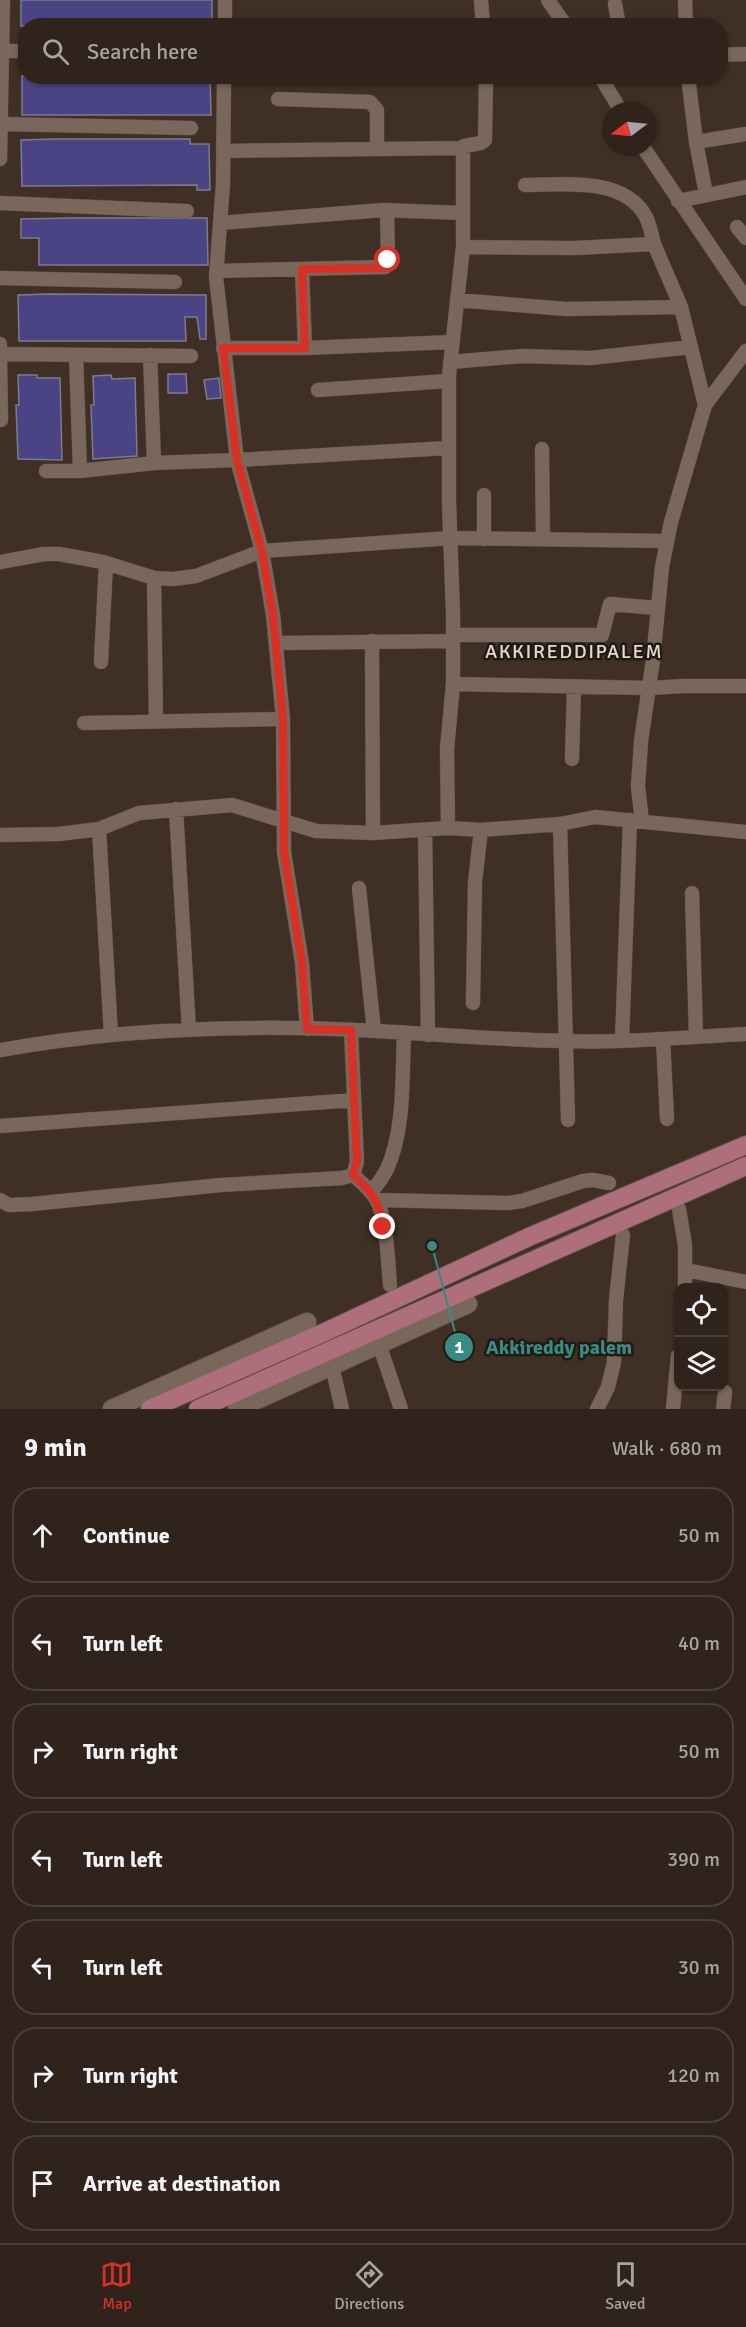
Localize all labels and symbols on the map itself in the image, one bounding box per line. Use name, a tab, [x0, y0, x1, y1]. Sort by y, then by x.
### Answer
north arrow	[602, 102, 656, 156]
route start	[374, 246, 400, 272]
district label: AKKIREDDIPALEM	[485, 639, 663, 664]
route end	[369, 1213, 395, 1239]
callout: Akkireddy palem	[444, 1328, 644, 1366]
text: Akkireddy palem	[486, 1335, 632, 1360]
text: 1	[454, 1336, 464, 1358]

